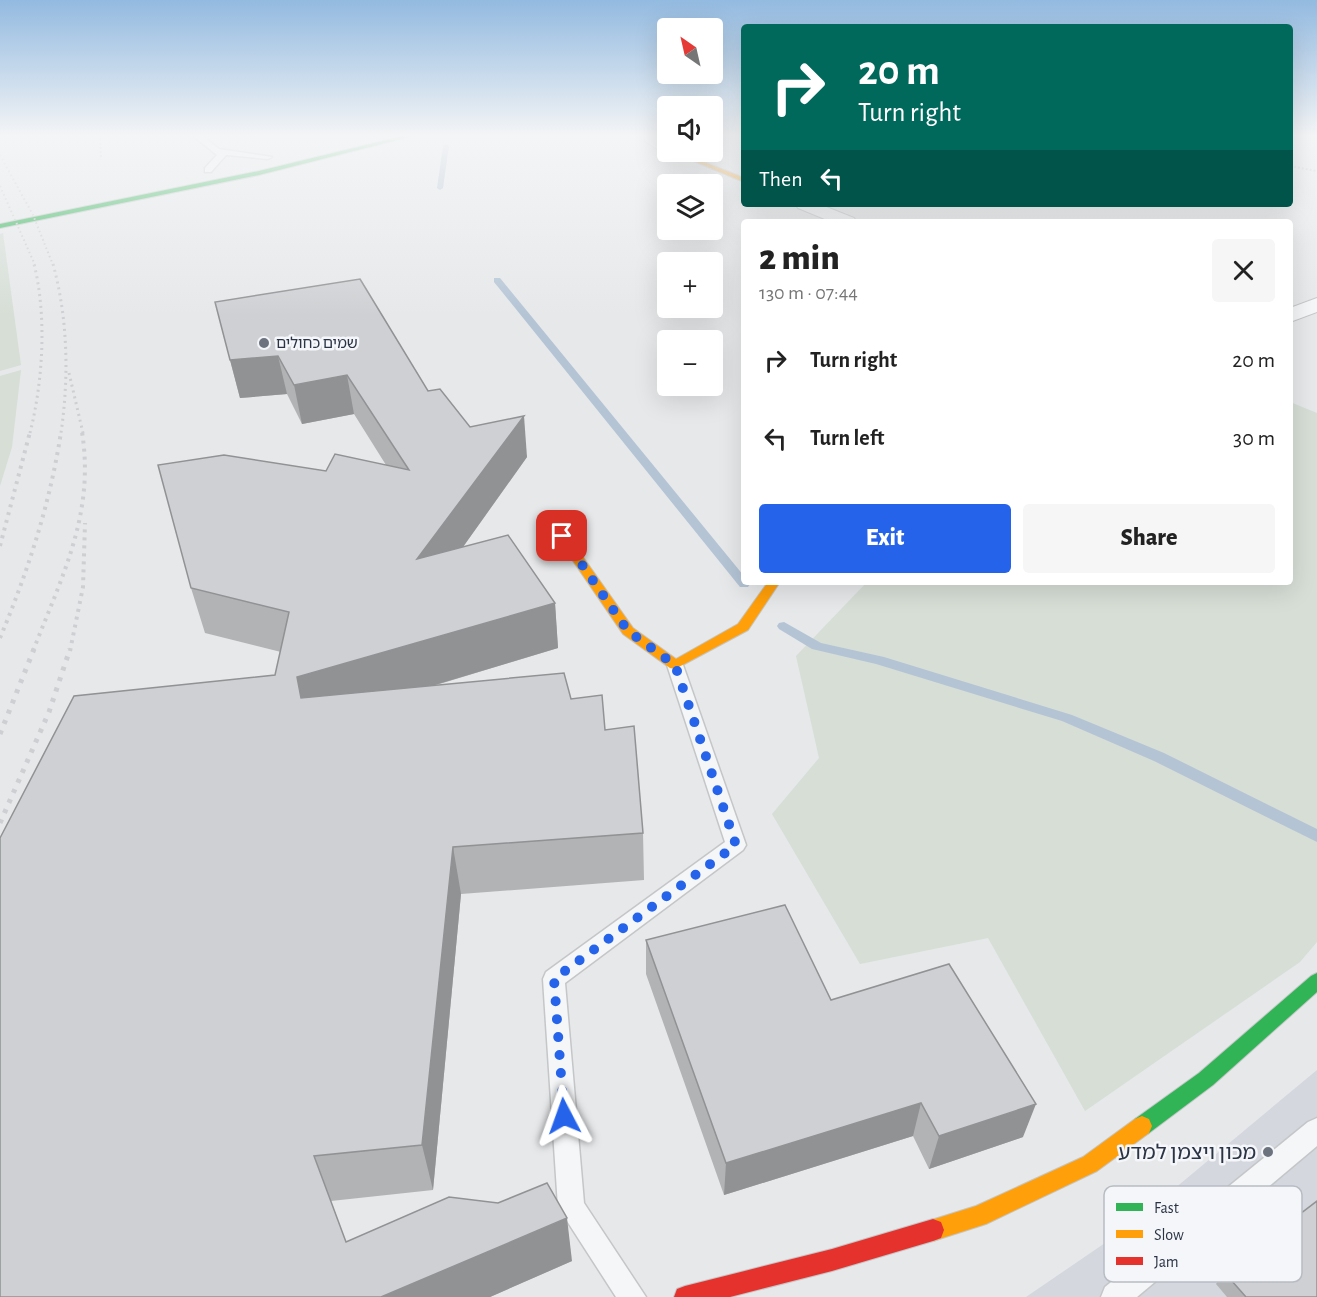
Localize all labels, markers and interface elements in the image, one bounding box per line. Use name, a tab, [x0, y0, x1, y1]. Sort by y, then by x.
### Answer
north arrow	[657, 18, 723, 84]
map controls	[657, 18, 723, 396]
icon: right	[759, 48, 837, 126]
text: 20 m	[858, 50, 940, 92]
button: sound	[657, 96, 723, 162]
text: Turn right	[858, 99, 961, 126]
icon: left	[815, 162, 848, 195]
text: Then	[759, 168, 803, 190]
button: layers	[657, 174, 723, 240]
button: close	[1212, 239, 1275, 302]
text: 2 min	[759, 240, 840, 276]
button: +	[657, 252, 723, 318]
text: 130 m · 07:44	[759, 283, 858, 303]
button: −	[657, 330, 723, 396]
marker: שמים כחולים	[257, 336, 271, 350]
place label: שמים כחולים	[276, 336, 358, 351]
icon: right	[759, 344, 792, 377]
text: Turn right	[810, 349, 897, 371]
text: 20 m	[1232, 349, 1275, 371]
icon: left	[759, 422, 792, 455]
text: Turn left	[810, 427, 884, 449]
text: 30 m	[1233, 427, 1275, 449]
button: Exit	[759, 504, 1011, 573]
button: Share	[1023, 504, 1275, 573]
pin	[536, 510, 587, 561]
icon: arrive	[545, 519, 578, 552]
position arrow	[532, 1084, 596, 1148]
place label: מכון ויצמן למדע	[1118, 1142, 1256, 1163]
marker: מכון ויצמן למדע	[1261, 1145, 1275, 1159]
legend	[1104, 1186, 1302, 1282]
text: Fast	[1154, 1200, 1179, 1216]
text: Slow	[1154, 1227, 1184, 1243]
text: Jam	[1154, 1254, 1179, 1270]

